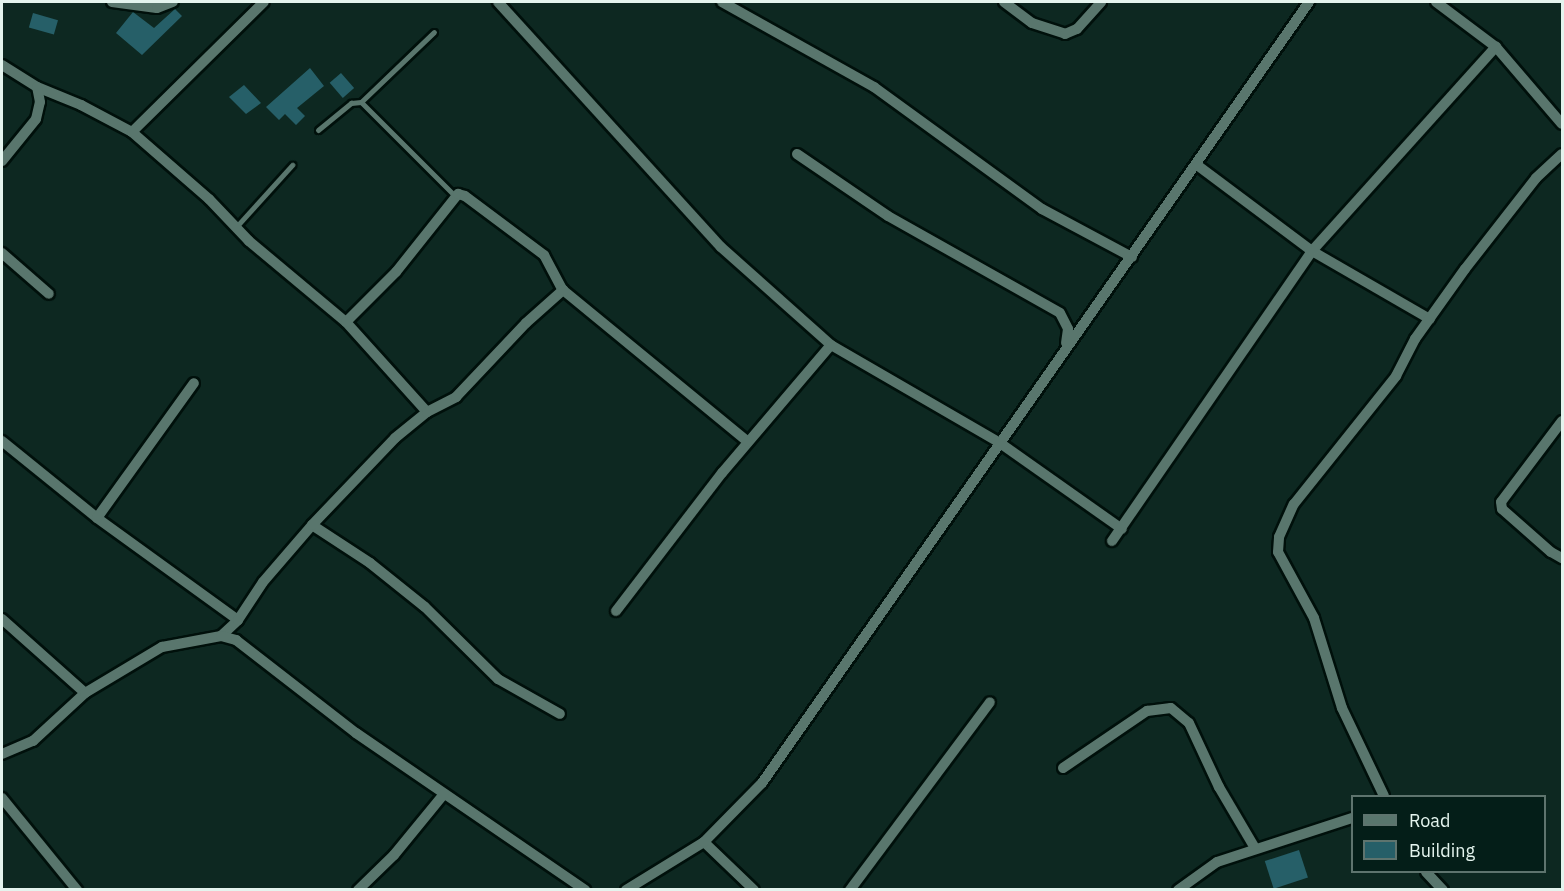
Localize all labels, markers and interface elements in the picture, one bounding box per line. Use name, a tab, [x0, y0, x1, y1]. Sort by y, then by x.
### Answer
legend	[1351, 795, 1546, 873]
text: Road	[1409, 809, 1450, 832]
text: Building	[1409, 839, 1475, 862]

